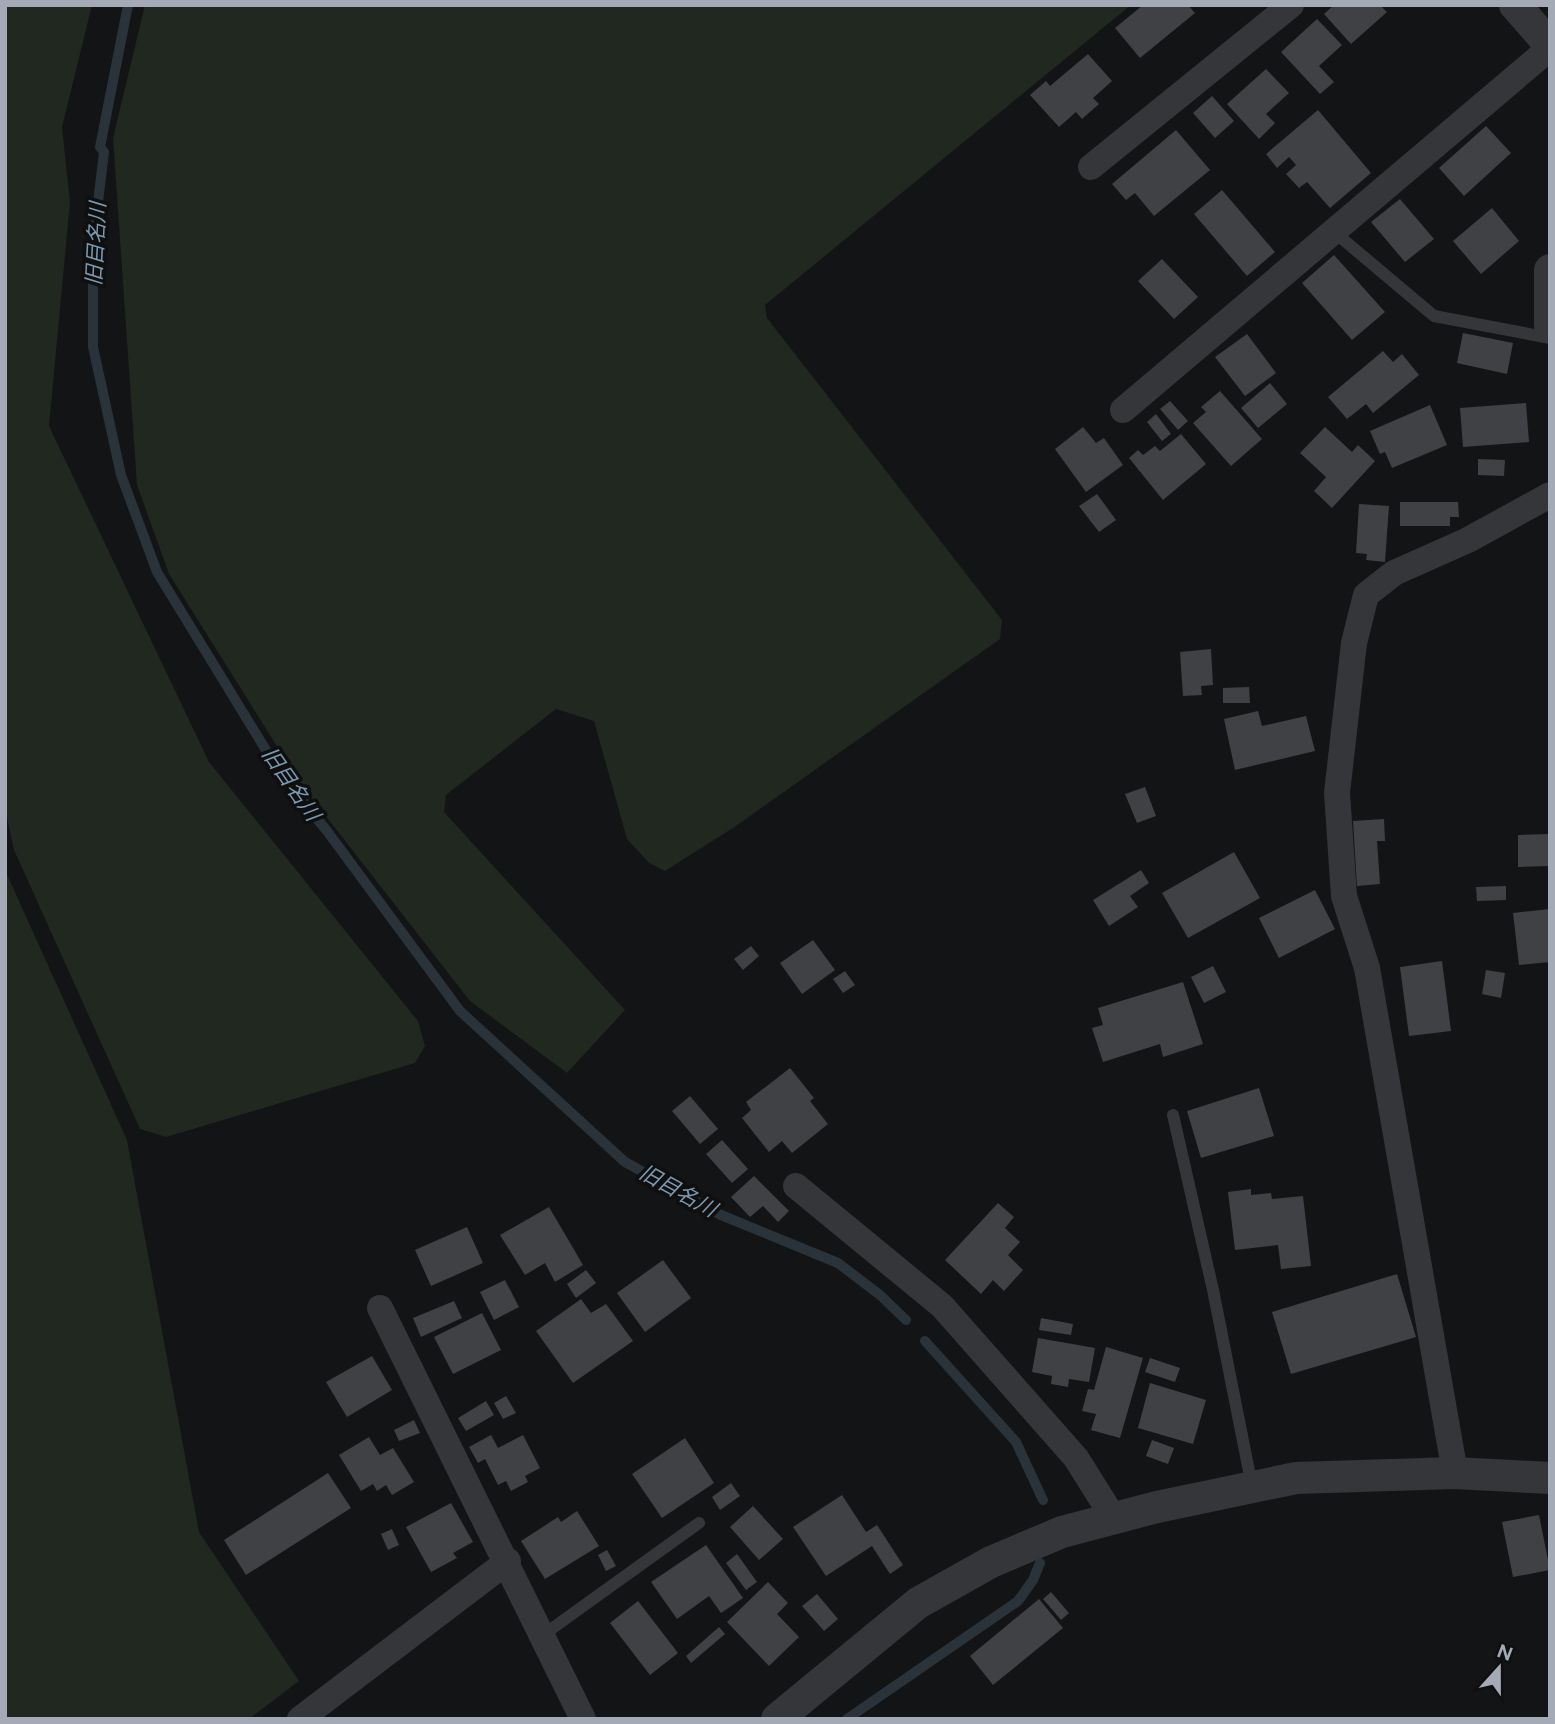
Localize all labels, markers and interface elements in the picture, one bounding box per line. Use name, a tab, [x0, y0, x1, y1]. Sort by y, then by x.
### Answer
water label: 旧目名川	[81, 199, 110, 287]
water label: 旧目名川	[257, 742, 327, 827]
water label: 旧目名川	[635, 1159, 723, 1223]
north arrow	[1464, 1633, 1534, 1703]
text: N	[1494, 1639, 1516, 1666]

